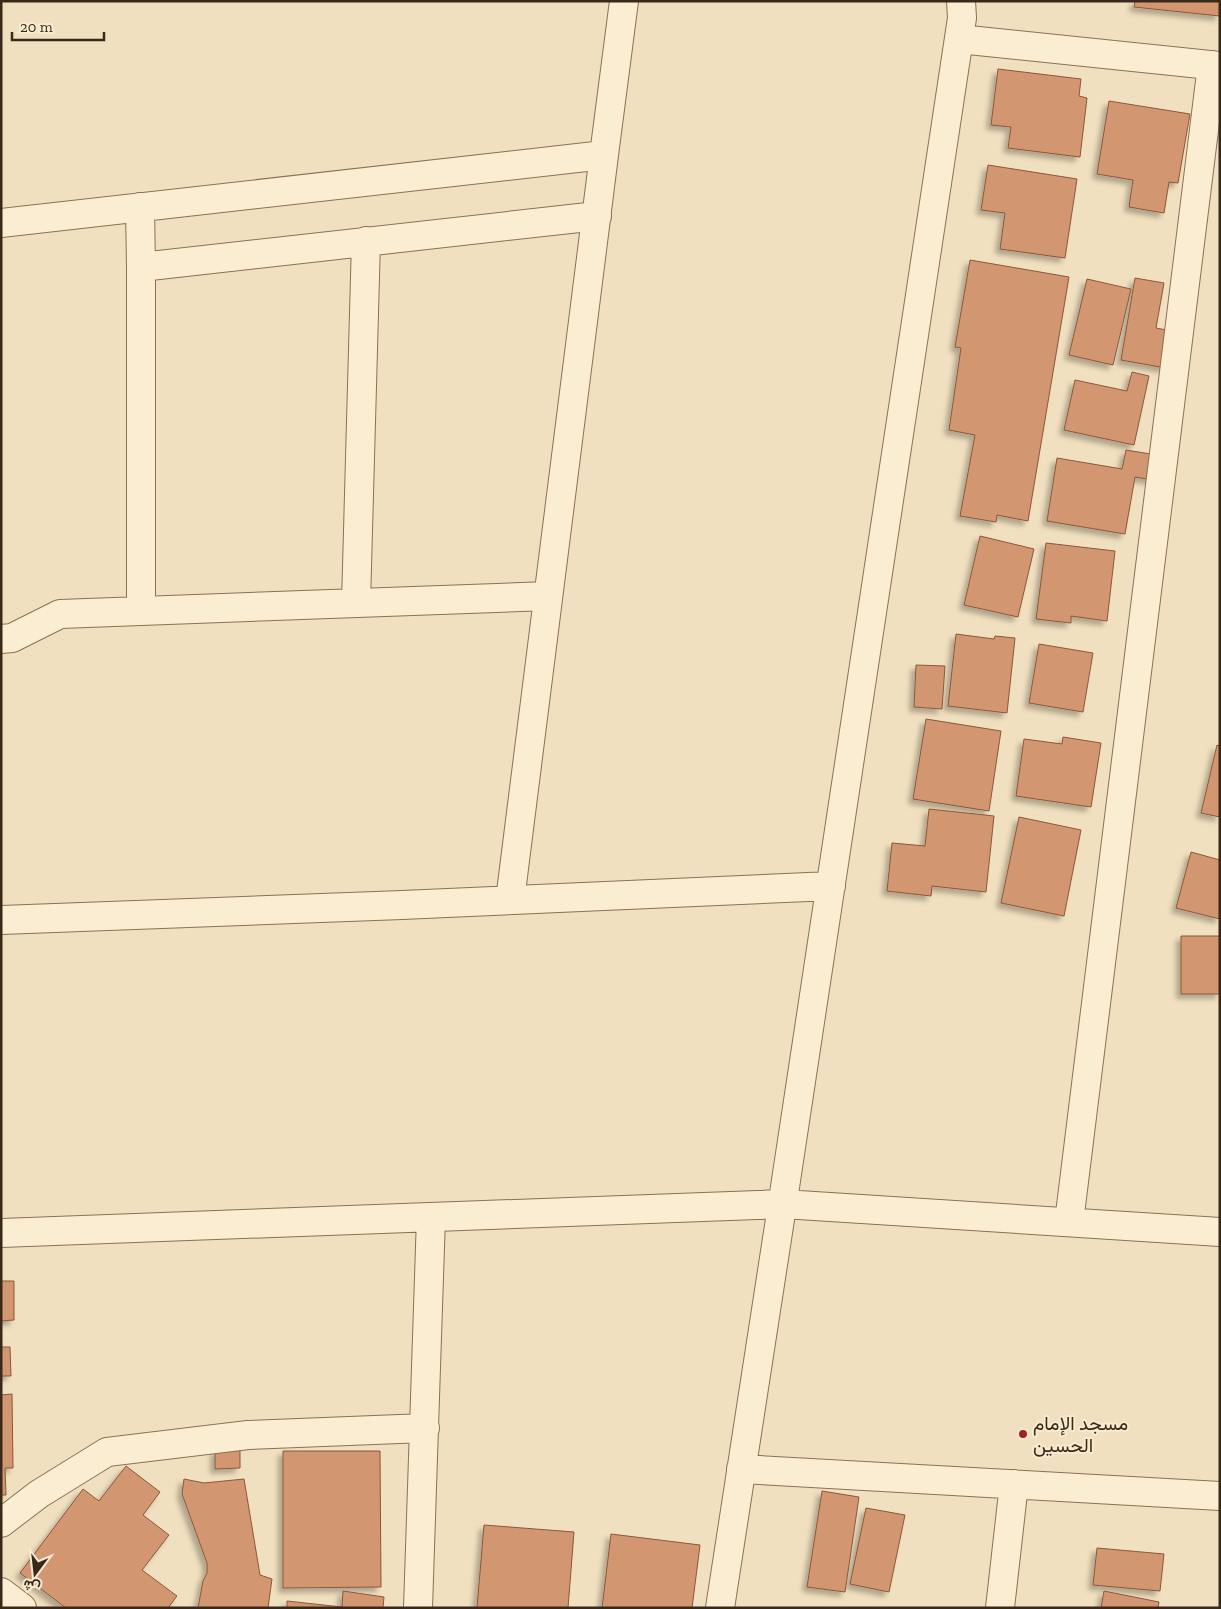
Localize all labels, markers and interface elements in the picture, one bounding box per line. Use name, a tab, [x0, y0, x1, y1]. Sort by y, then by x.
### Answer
scale bar	[12, 10, 105, 42]
text: 20 m	[20, 18, 53, 36]
place label: مسجد الإمام الحسين	[1033, 1412, 1128, 1457]
marker: مسجد الإمام الحسين	[1017, 1428, 1029, 1440]
north arrow	[10, 1549, 60, 1599]
text: ش	[21, 1576, 42, 1596]

